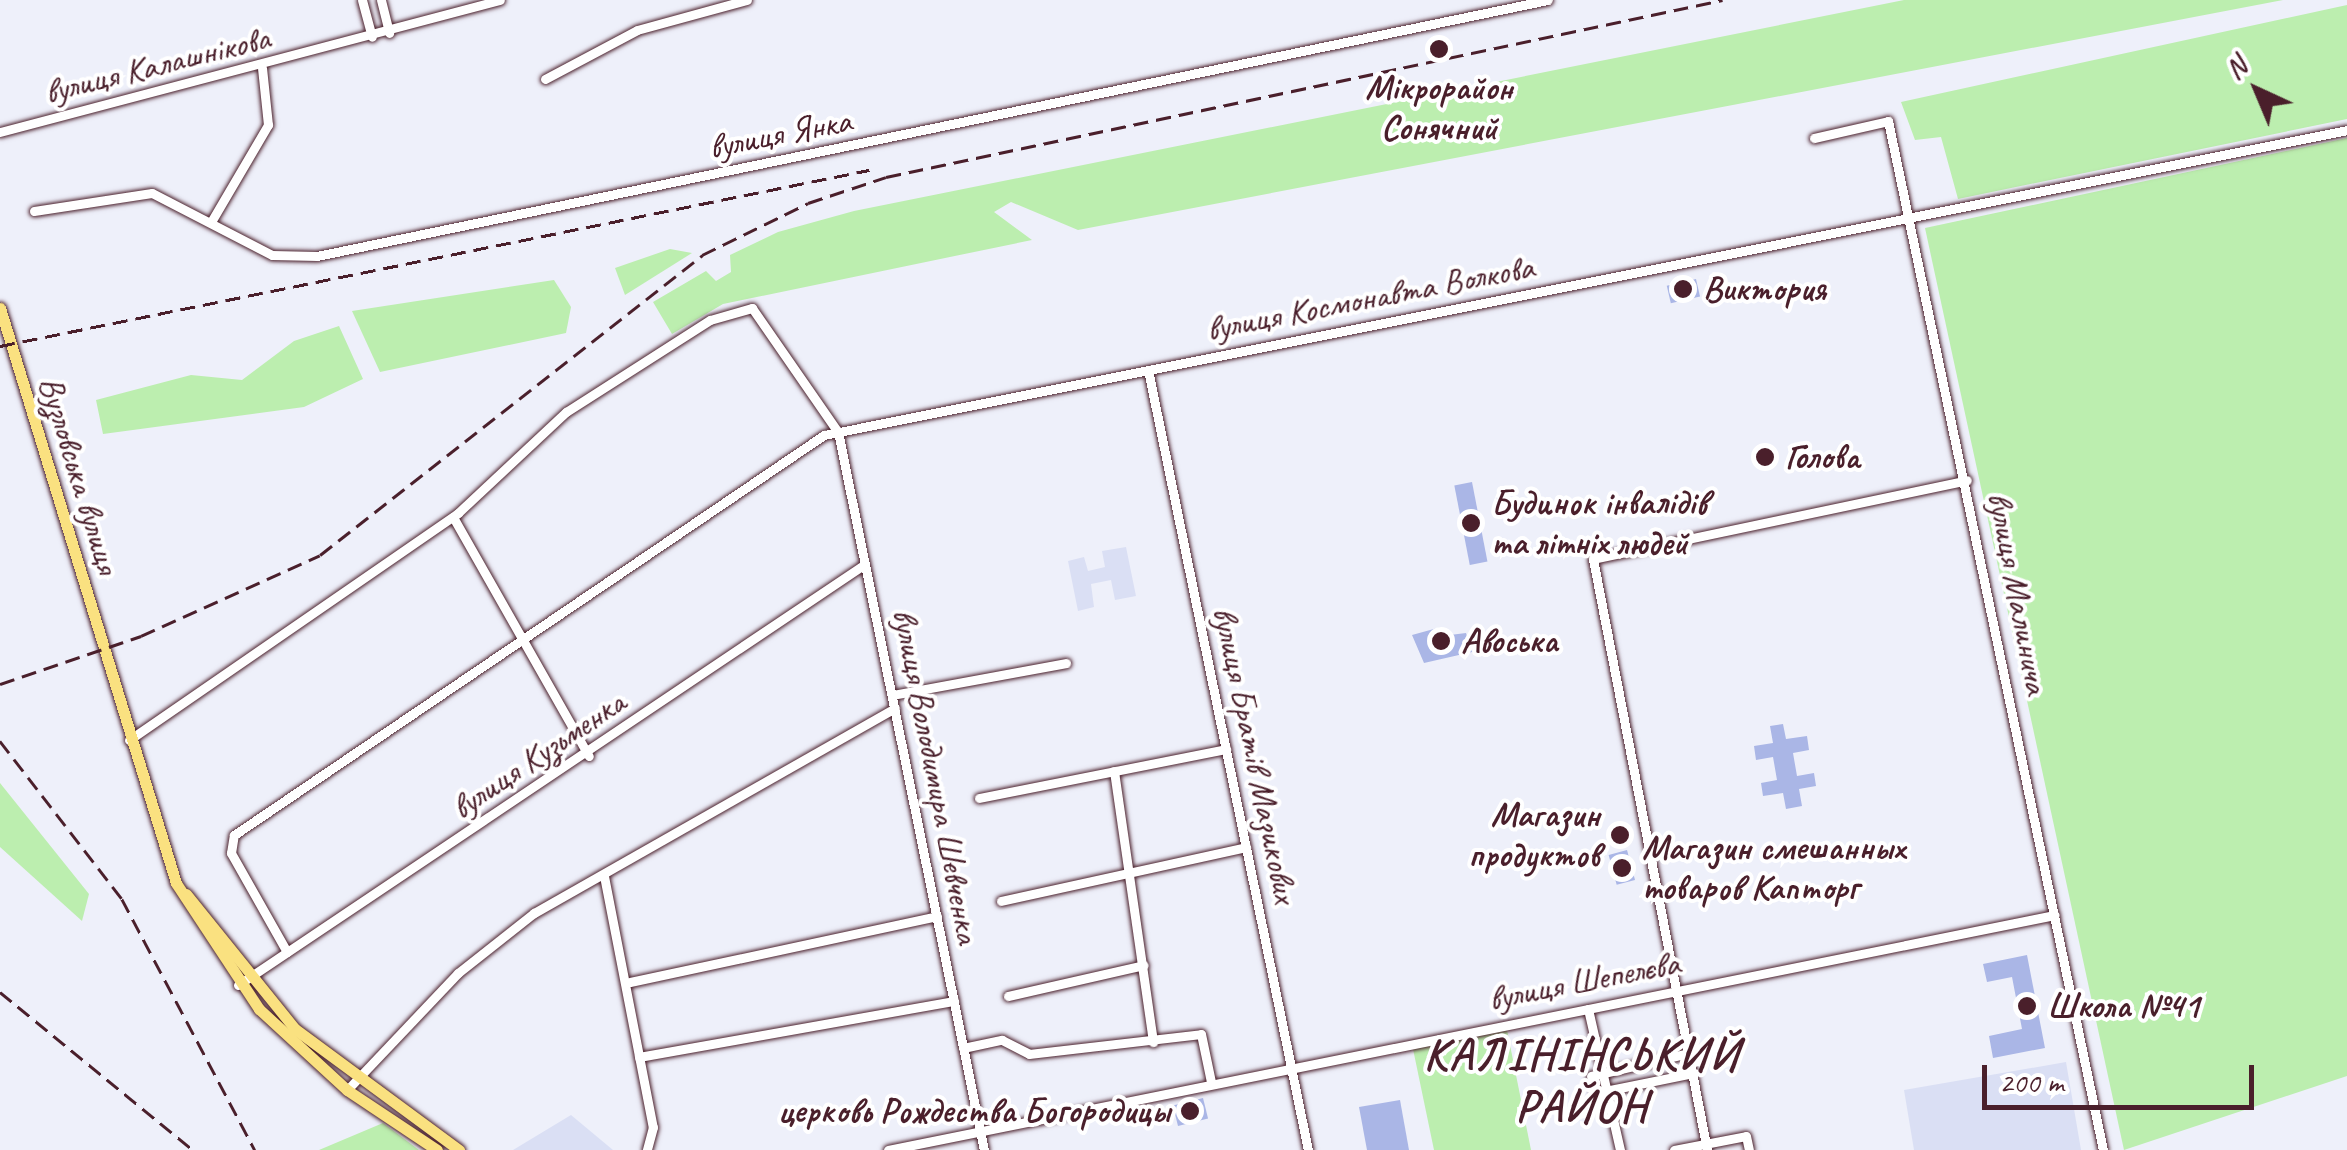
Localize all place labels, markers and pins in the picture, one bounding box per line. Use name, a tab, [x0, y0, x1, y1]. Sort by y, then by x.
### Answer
marker: Мікрорайон Сонячний	[1426, 36, 1452, 62]
place label: Мікрорайон Сонячний	[1365, 67, 1513, 149]
place label: Виктория	[1703, 268, 1826, 310]
marker: Виктория	[1672, 278, 1694, 300]
place label: Голова	[1785, 436, 1859, 478]
marker: Голова	[1754, 446, 1776, 468]
place label: Будинок інвалідів та літніх людей	[1491, 482, 1708, 564]
marker: Будинок інвалідів та літніх людей	[1460, 512, 1482, 534]
place label: Авоська	[1461, 620, 1558, 662]
marker: Авоська	[1430, 630, 1452, 652]
place label: Магазин продуктов	[1468, 794, 1600, 876]
marker: Магазин продуктов	[1609, 824, 1631, 846]
place label: Магазин смешанных товаров Капторг	[1642, 827, 1905, 909]
marker: Магазин смешанных товаров Капторг	[1611, 857, 1633, 879]
place label: Школа №41	[2047, 985, 2199, 1027]
marker: Школа №41	[2016, 995, 2038, 1017]
place label: церковь Рождества Богородицы	[784, 1090, 1170, 1132]
marker: церковь Рождества Богородицы	[1179, 1100, 1201, 1122]

